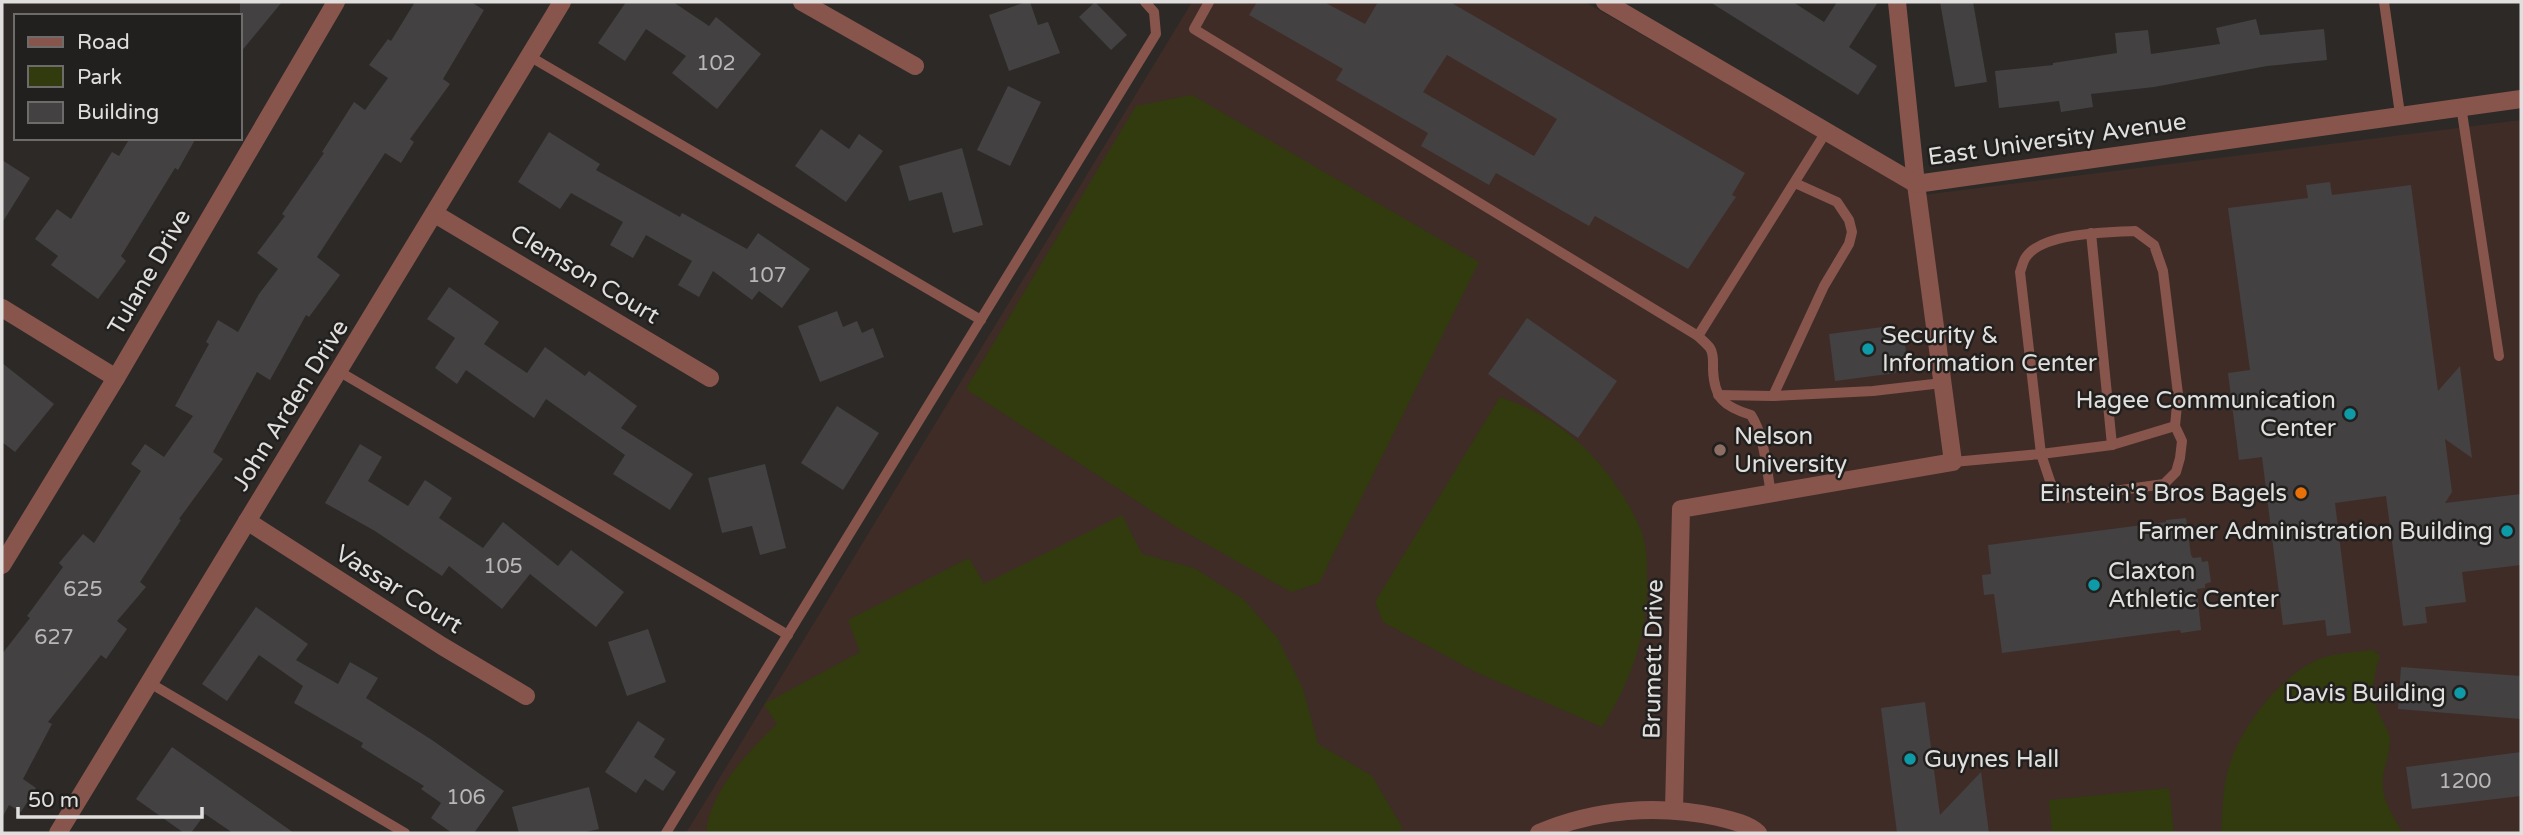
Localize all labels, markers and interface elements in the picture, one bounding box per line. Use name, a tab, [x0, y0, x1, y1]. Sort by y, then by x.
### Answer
legend	[14, 14, 242, 140]
text: Road	[77, 30, 130, 55]
house number: 102	[696, 51, 736, 76]
text: Park	[77, 65, 122, 90]
text: Building	[77, 100, 159, 125]
street label: East University Avenue	[1926, 107, 2188, 172]
street label: Tulane Drive	[102, 204, 197, 340]
street label: Clemson Court	[505, 218, 665, 330]
house number: 107	[747, 263, 787, 288]
street label: John Arden Drive	[226, 314, 355, 496]
place label: Security & Information Center	[1882, 321, 2098, 378]
marker: Security & Information Center	[1860, 341, 1876, 357]
place label: Hagee Communication Center	[2075, 386, 2337, 443]
marker: Hagee Communication Center	[2342, 406, 2358, 422]
place label: Nelson University	[1734, 422, 1847, 479]
marker: Nelson University	[1712, 442, 1728, 458]
place label: Einstein's Bros Bagels	[2039, 479, 2287, 508]
marker: Einstein's Bros Bagels	[2293, 485, 2309, 501]
place label: Farmer Administration Building	[2138, 517, 2493, 546]
marker: Farmer Administration Building	[2499, 523, 2515, 539]
street label: Vassar Court	[330, 539, 468, 640]
house number: 105	[483, 554, 523, 579]
place label: Claxton Athletic Center	[2108, 557, 2280, 614]
house number: 625	[63, 577, 103, 602]
marker: Claxton Athletic Center	[2086, 577, 2102, 593]
street label: Brumett Drive	[1638, 579, 1669, 739]
house number: 627	[34, 625, 74, 650]
place label: Davis Building	[2285, 679, 2446, 708]
marker: Davis Building	[2452, 685, 2468, 701]
place label: Guynes Hall	[1924, 745, 2059, 774]
marker: Guynes Hall	[1902, 751, 1918, 767]
house number: 1200	[2439, 769, 2491, 794]
scale bar	[18, 776, 201, 820]
house number: 106	[446, 785, 486, 810]
text: 50 m	[28, 788, 79, 813]

